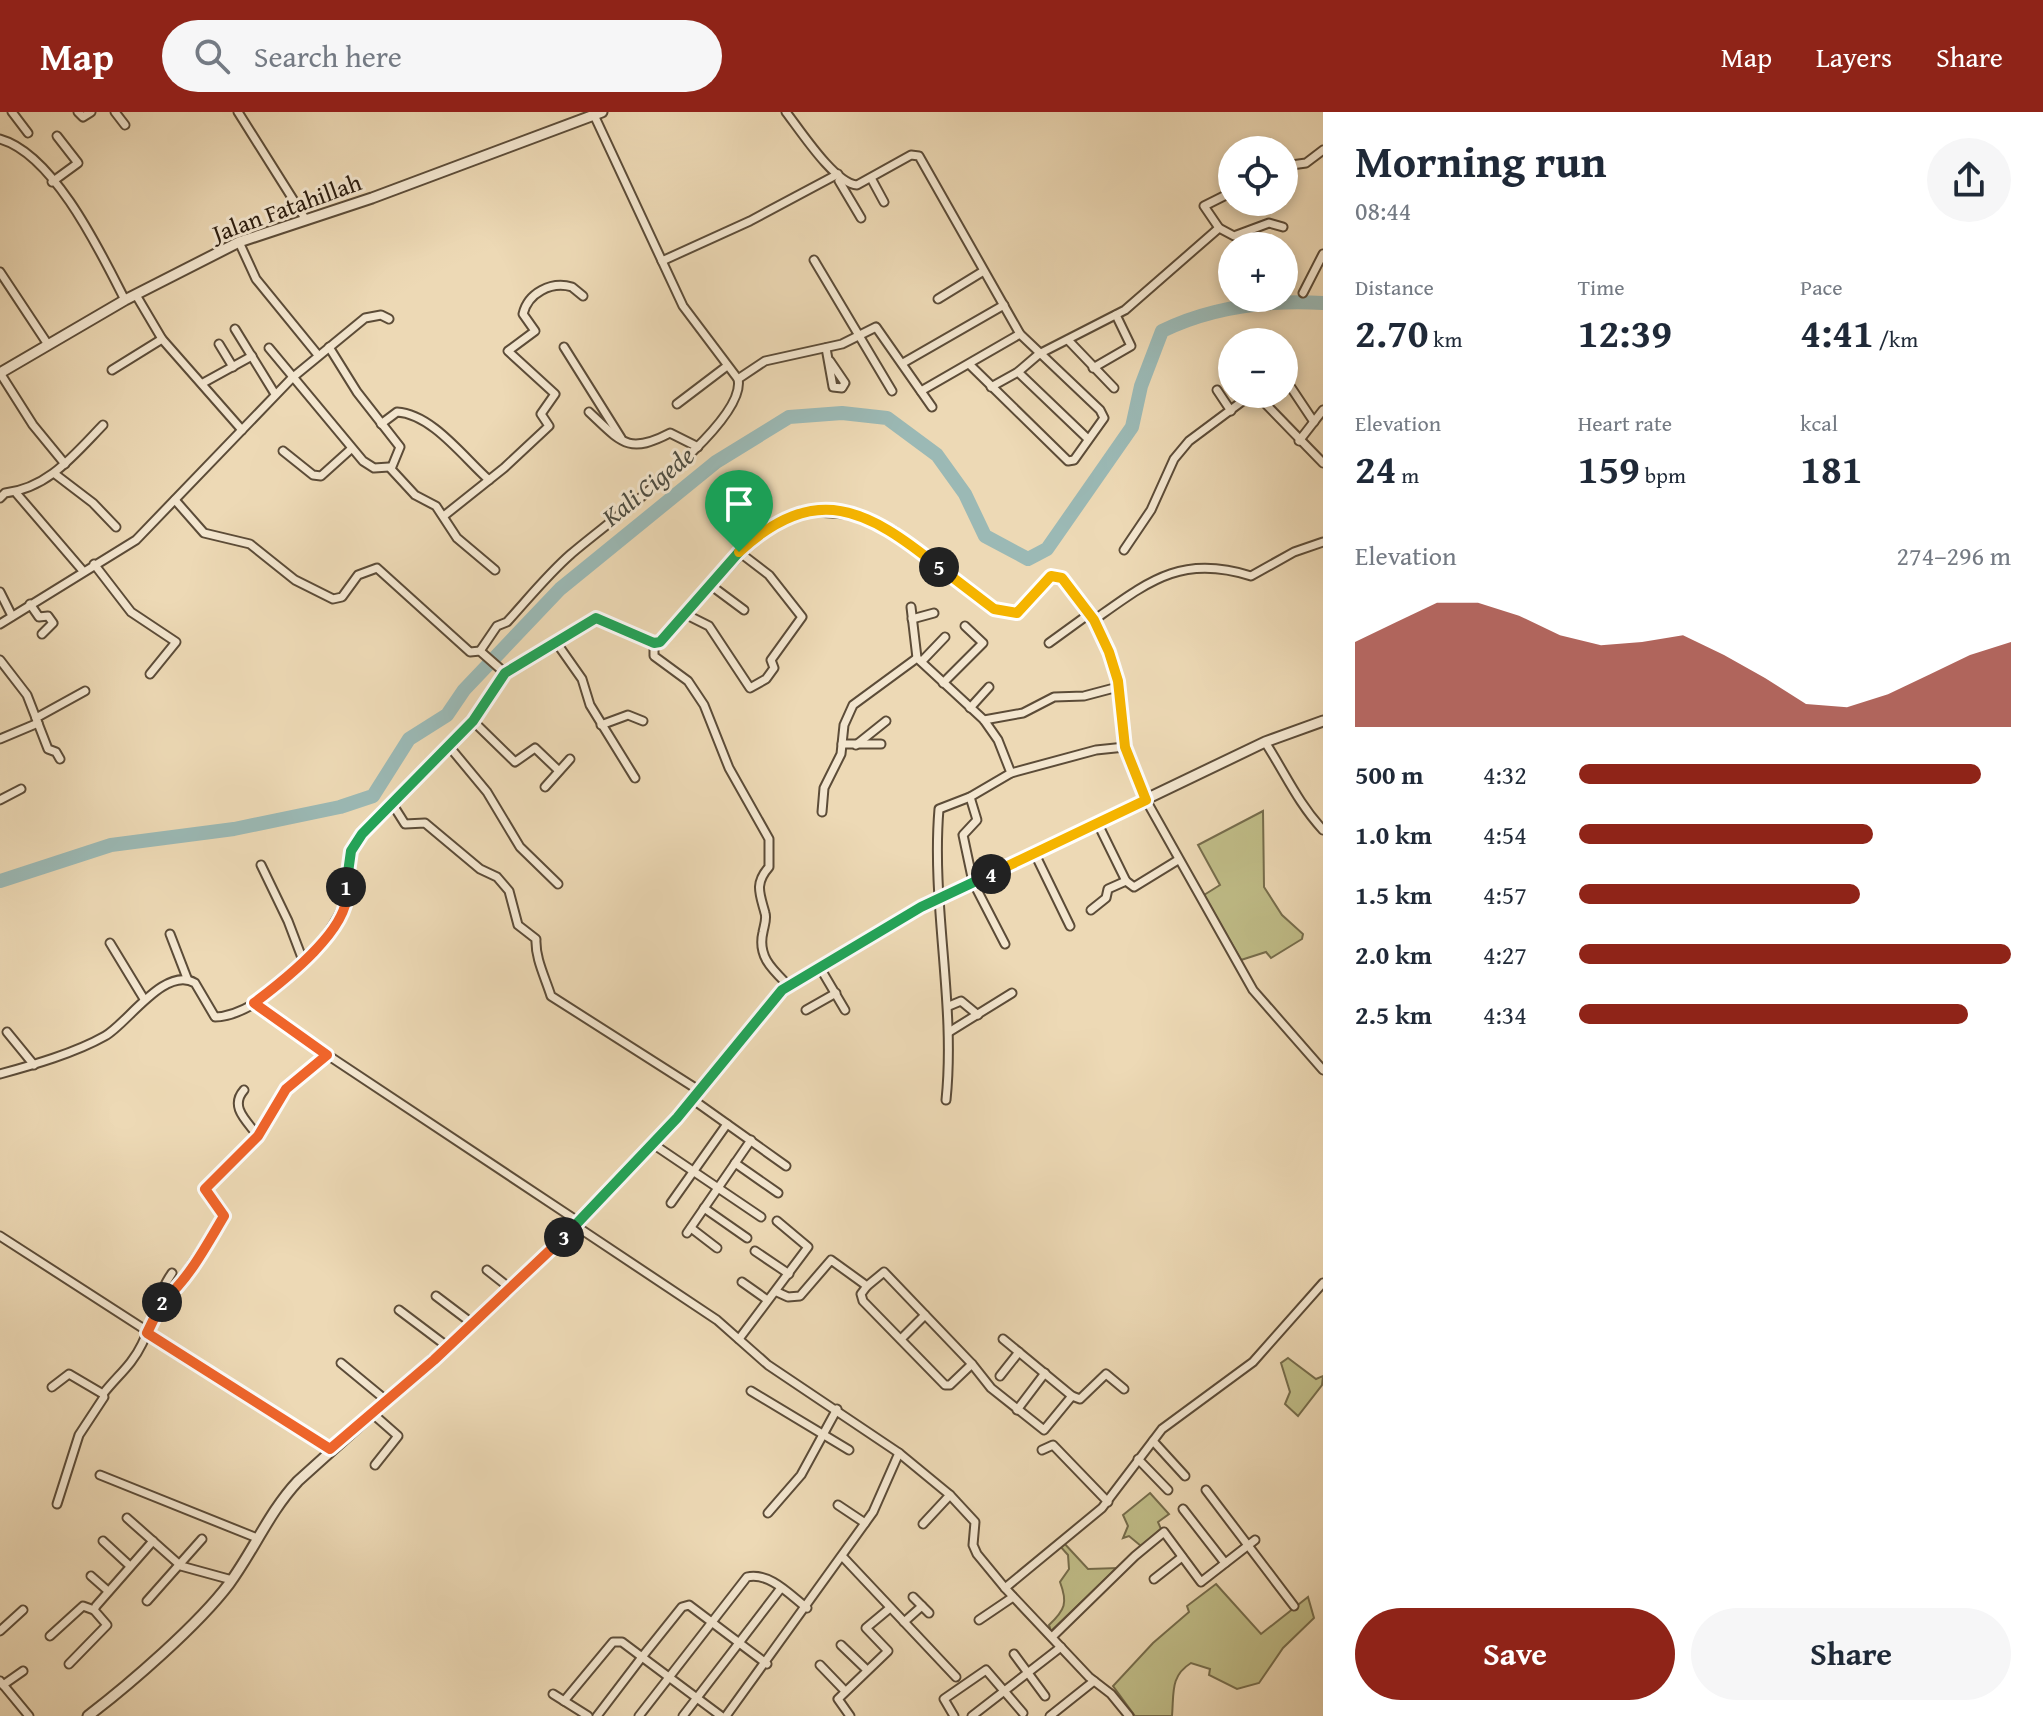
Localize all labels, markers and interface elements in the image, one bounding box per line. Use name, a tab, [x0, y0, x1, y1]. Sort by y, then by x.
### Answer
search box	[162, 20, 722, 92]
text: Map	[40, 28, 114, 84]
icon: search	[190, 34, 234, 78]
text: Search here	[254, 34, 402, 78]
text: Map	[1721, 36, 1772, 77]
text: Layers	[1816, 36, 1892, 77]
text: Share	[1936, 36, 2003, 77]
text: Morning run	[1355, 129, 1606, 193]
map controls	[1218, 136, 1298, 408]
button: locate	[1218, 136, 1298, 216]
button: share	[1927, 138, 2011, 222]
street label: Jalan Fatahillah	[205, 164, 367, 252]
text: 08:44	[1355, 191, 1411, 230]
button: +	[1218, 232, 1298, 312]
text: Distance	[1355, 271, 1434, 303]
text: Time	[1578, 271, 1624, 303]
text: Pace	[1800, 271, 1843, 303]
text: 2.70	[1355, 303, 1428, 362]
text: 12:39	[1578, 303, 1672, 362]
text: 4:41	[1800, 303, 1874, 362]
text: km	[1428, 323, 1462, 355]
text: /km	[1874, 323, 1918, 355]
button: −	[1218, 328, 1298, 408]
text: Elevation	[1355, 407, 1441, 439]
text: Heart rate	[1578, 407, 1672, 439]
text: kcal	[1800, 407, 1838, 439]
water label: Kali Cigede	[592, 436, 702, 536]
text: 24	[1355, 439, 1396, 498]
text: 159	[1578, 439, 1640, 498]
text: 181	[1800, 439, 1863, 498]
text: m	[1396, 459, 1419, 491]
text: bpm	[1640, 459, 1686, 491]
pin	[705, 470, 773, 552]
icon: arrive	[717, 482, 761, 526]
text: Elevation	[1355, 536, 1457, 575]
text: 274–296 m	[1897, 536, 2011, 575]
pin: 5	[919, 547, 959, 587]
text: 5	[933, 551, 945, 583]
text: 500 m	[1355, 755, 1423, 794]
text: 4:32	[1483, 755, 1527, 794]
text: 1.0 km	[1355, 815, 1432, 854]
text: 4:54	[1483, 815, 1527, 854]
pin: 4	[971, 854, 1011, 894]
text: 4	[985, 858, 997, 890]
pin: 1	[326, 867, 366, 907]
text: 1	[340, 871, 352, 903]
text: 1.5 km	[1355, 875, 1432, 914]
text: 4:57	[1483, 875, 1527, 914]
text: 2.0 km	[1355, 935, 1432, 974]
text: 4:27	[1483, 935, 1527, 974]
text: 2.5 km	[1355, 995, 1432, 1034]
text: 4:34	[1483, 995, 1527, 1034]
pin: 3	[544, 1217, 584, 1257]
text: 3	[558, 1221, 570, 1253]
pin: 2	[142, 1282, 182, 1322]
text: 2	[156, 1286, 168, 1318]
button: Save	[1355, 1608, 1675, 1700]
button: Share	[1691, 1608, 2011, 1700]

